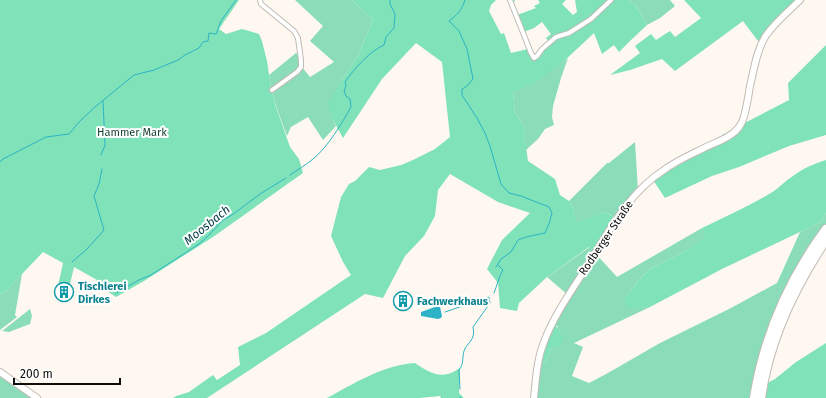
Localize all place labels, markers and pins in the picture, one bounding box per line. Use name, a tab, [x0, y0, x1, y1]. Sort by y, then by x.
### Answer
place label: Tischlerei Dirkes	[78, 280, 127, 306]
building icon: Tischlerei Dirkes	[53, 281, 75, 303]
building icon: Fachwerkhaus	[392, 290, 414, 312]
place label: Fachwerkhaus	[417, 295, 489, 308]

